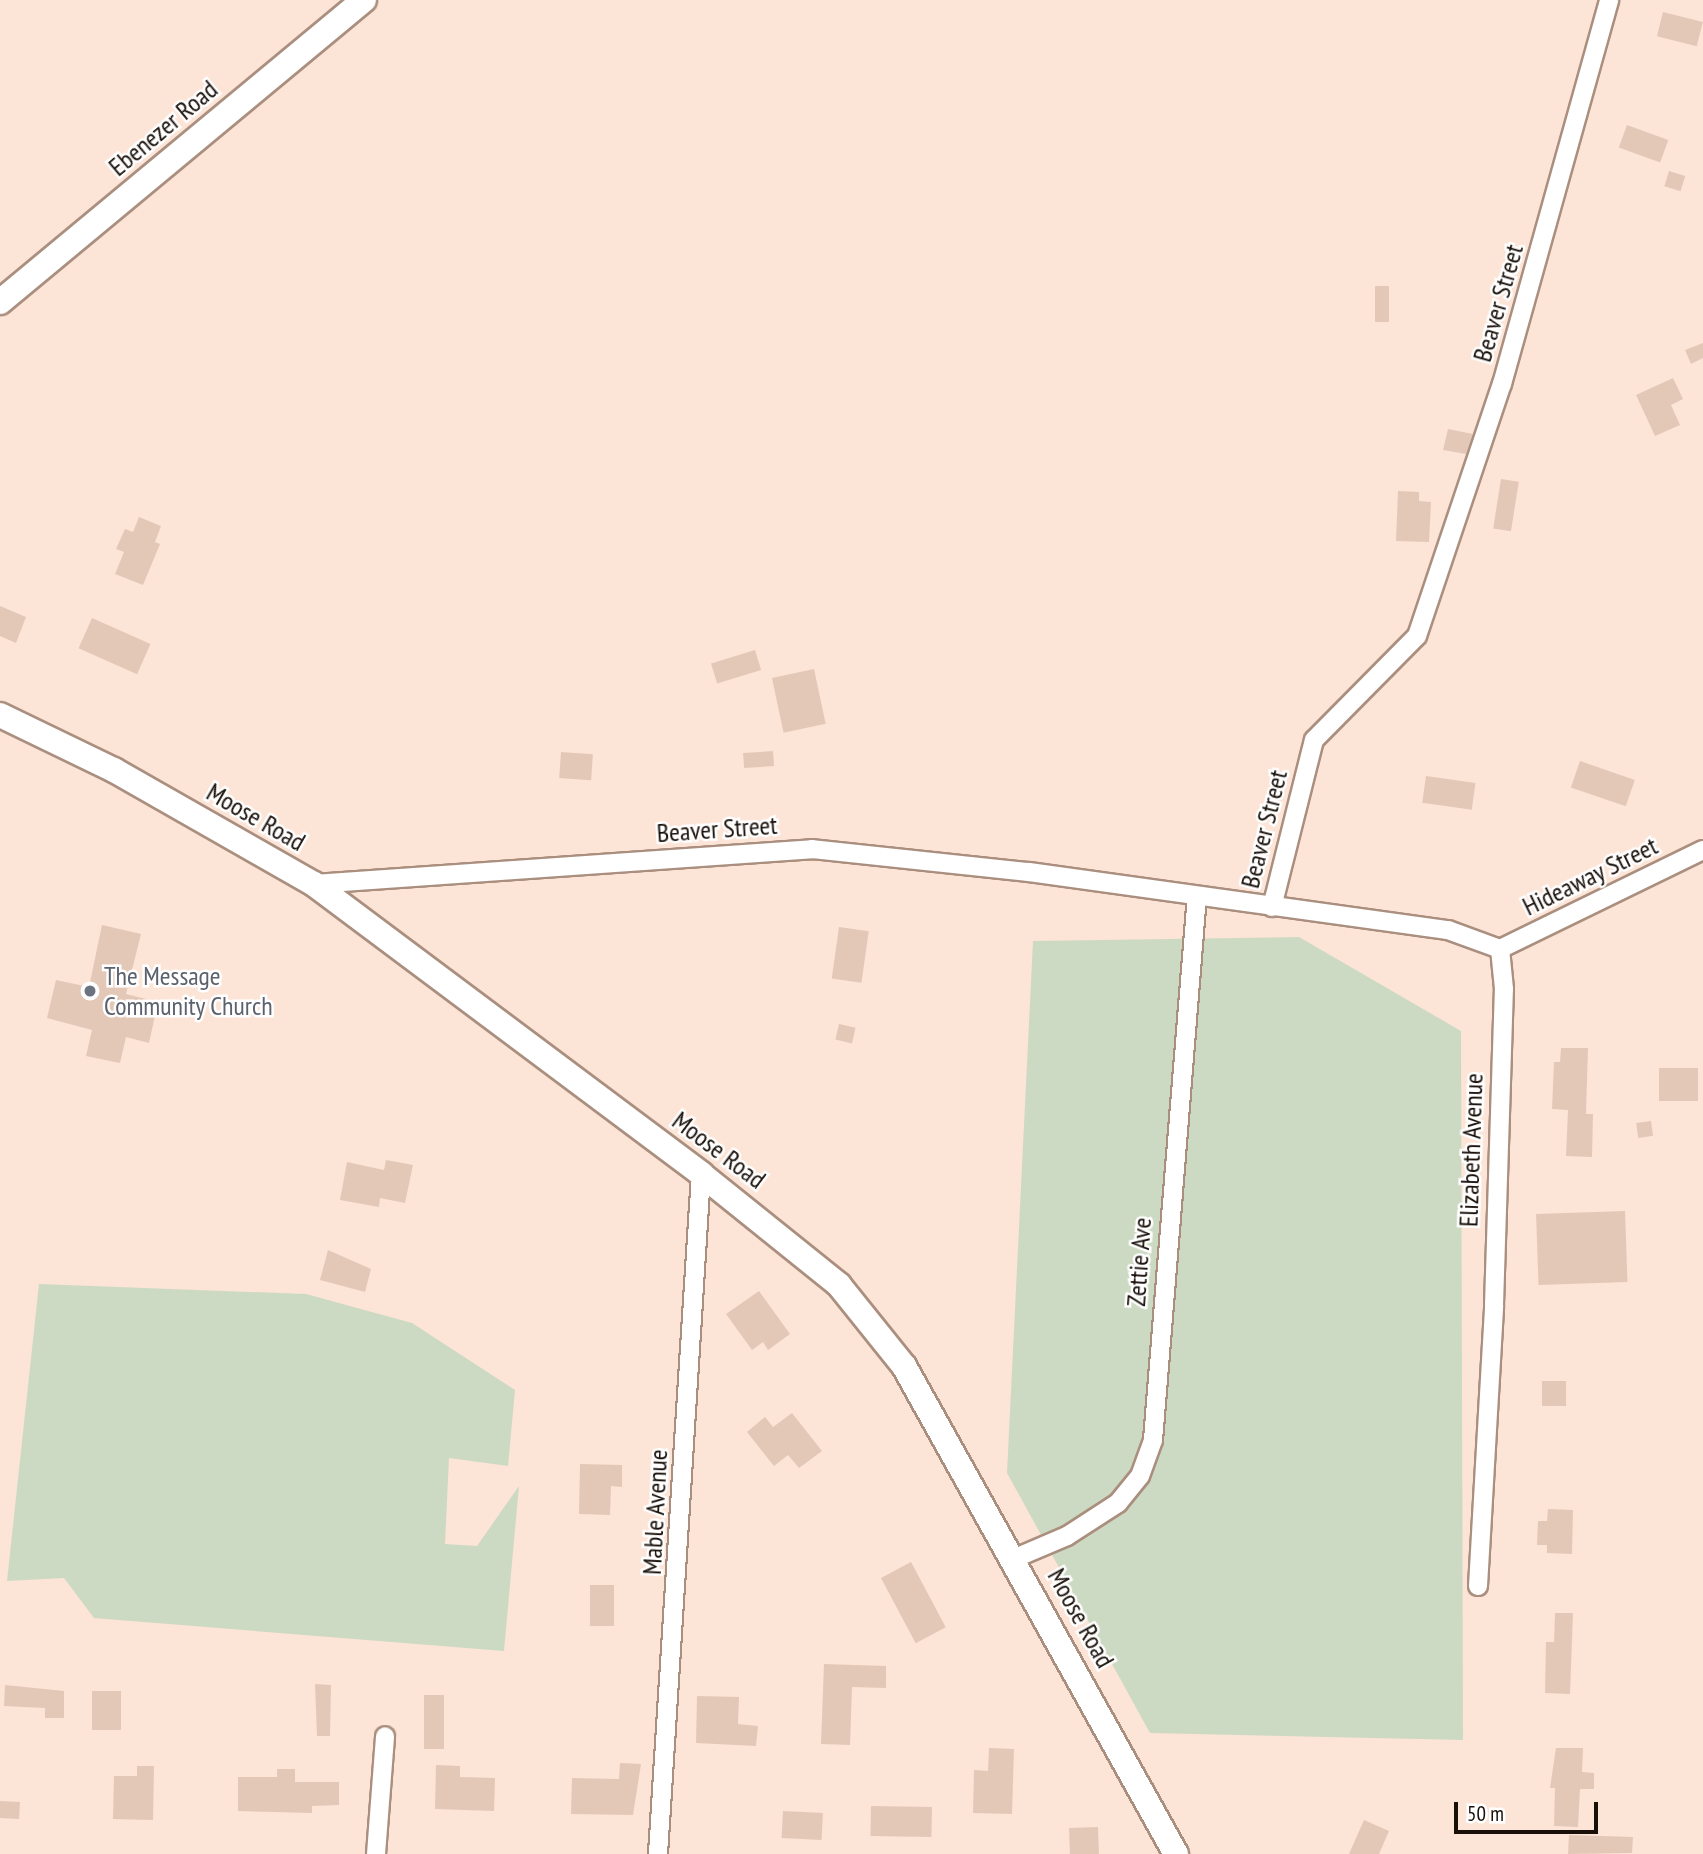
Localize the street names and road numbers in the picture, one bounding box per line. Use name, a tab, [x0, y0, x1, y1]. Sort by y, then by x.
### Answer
street label: Ebenezer Road	[102, 74, 224, 182]
street label: Beaver Street	[1466, 241, 1530, 365]
street label: Beaver Street	[1234, 767, 1294, 891]
street label: Moose Road	[201, 776, 311, 858]
street label: Beaver Street	[656, 809, 778, 849]
street label: Hideaway Street	[1517, 830, 1663, 922]
street label: Elizabeth Avenue	[1453, 1072, 1489, 1228]
street label: Moose Road	[666, 1105, 772, 1195]
street label: Zettie Ave	[1120, 1216, 1158, 1308]
street label: Mable Avenue	[636, 1448, 674, 1576]
street label: Moose Road	[1041, 1563, 1121, 1673]

